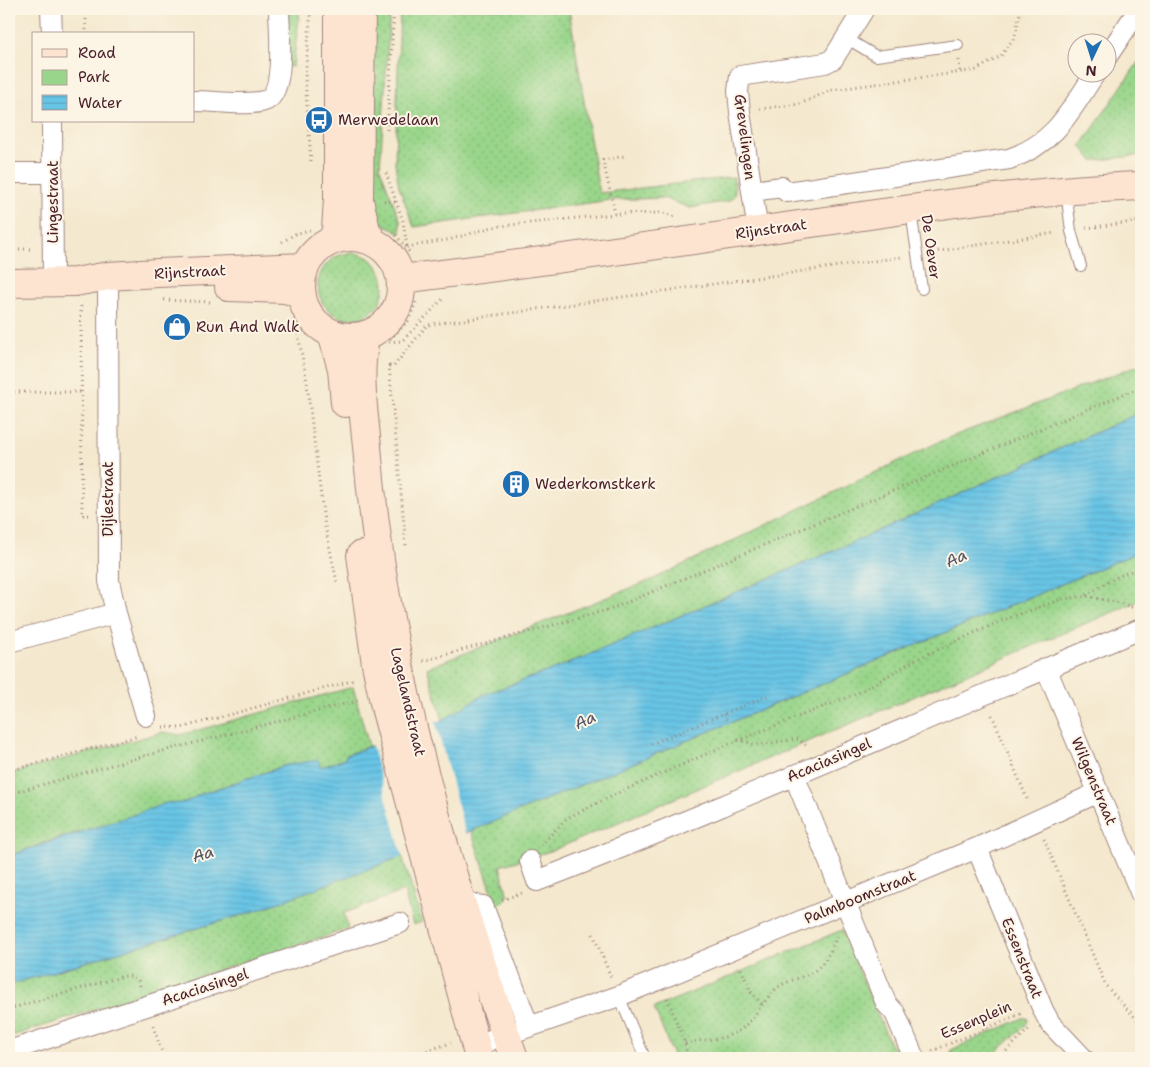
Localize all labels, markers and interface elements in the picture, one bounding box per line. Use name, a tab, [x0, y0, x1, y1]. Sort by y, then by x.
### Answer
legend	[32, 32, 195, 122]
north arrow	[1068, 32, 1118, 82]
text: Road	[78, 43, 116, 63]
text: N	[1085, 62, 1097, 80]
text: Park	[78, 67, 110, 87]
text: Water	[78, 93, 122, 113]
street label: Grevelingen	[730, 93, 760, 181]
bus stop icon: Merwedelaan	[304, 105, 334, 135]
place label: Merwedelaan	[338, 110, 439, 130]
street label: Lingestraat	[43, 161, 63, 243]
street label: De Oever	[917, 213, 945, 281]
street label: Rijnstraat	[734, 214, 808, 244]
street label: Rijnstraat	[153, 260, 227, 284]
shop icon: Run And Walk	[162, 312, 192, 342]
place label: Run And Walk	[196, 317, 300, 337]
street label: Dijlestraat	[98, 461, 118, 537]
building icon: Wederkomstkerk	[501, 469, 531, 499]
place label: Wederkomstkerk	[535, 474, 656, 494]
water label: Aa	[942, 544, 970, 572]
street label: Lagelandstraat	[386, 645, 430, 759]
water label: Aa	[571, 706, 599, 734]
street label: Acaciasingel	[784, 733, 875, 787]
street label: Wilgenstraat	[1066, 734, 1122, 828]
water label: Aa	[190, 841, 216, 867]
street label: Palmboomstraat	[801, 865, 919, 929]
street label: Essenstraat	[997, 915, 1047, 1001]
street label: Acaciasingel	[159, 963, 251, 1010]
street label: Essenplein	[937, 996, 1015, 1044]

